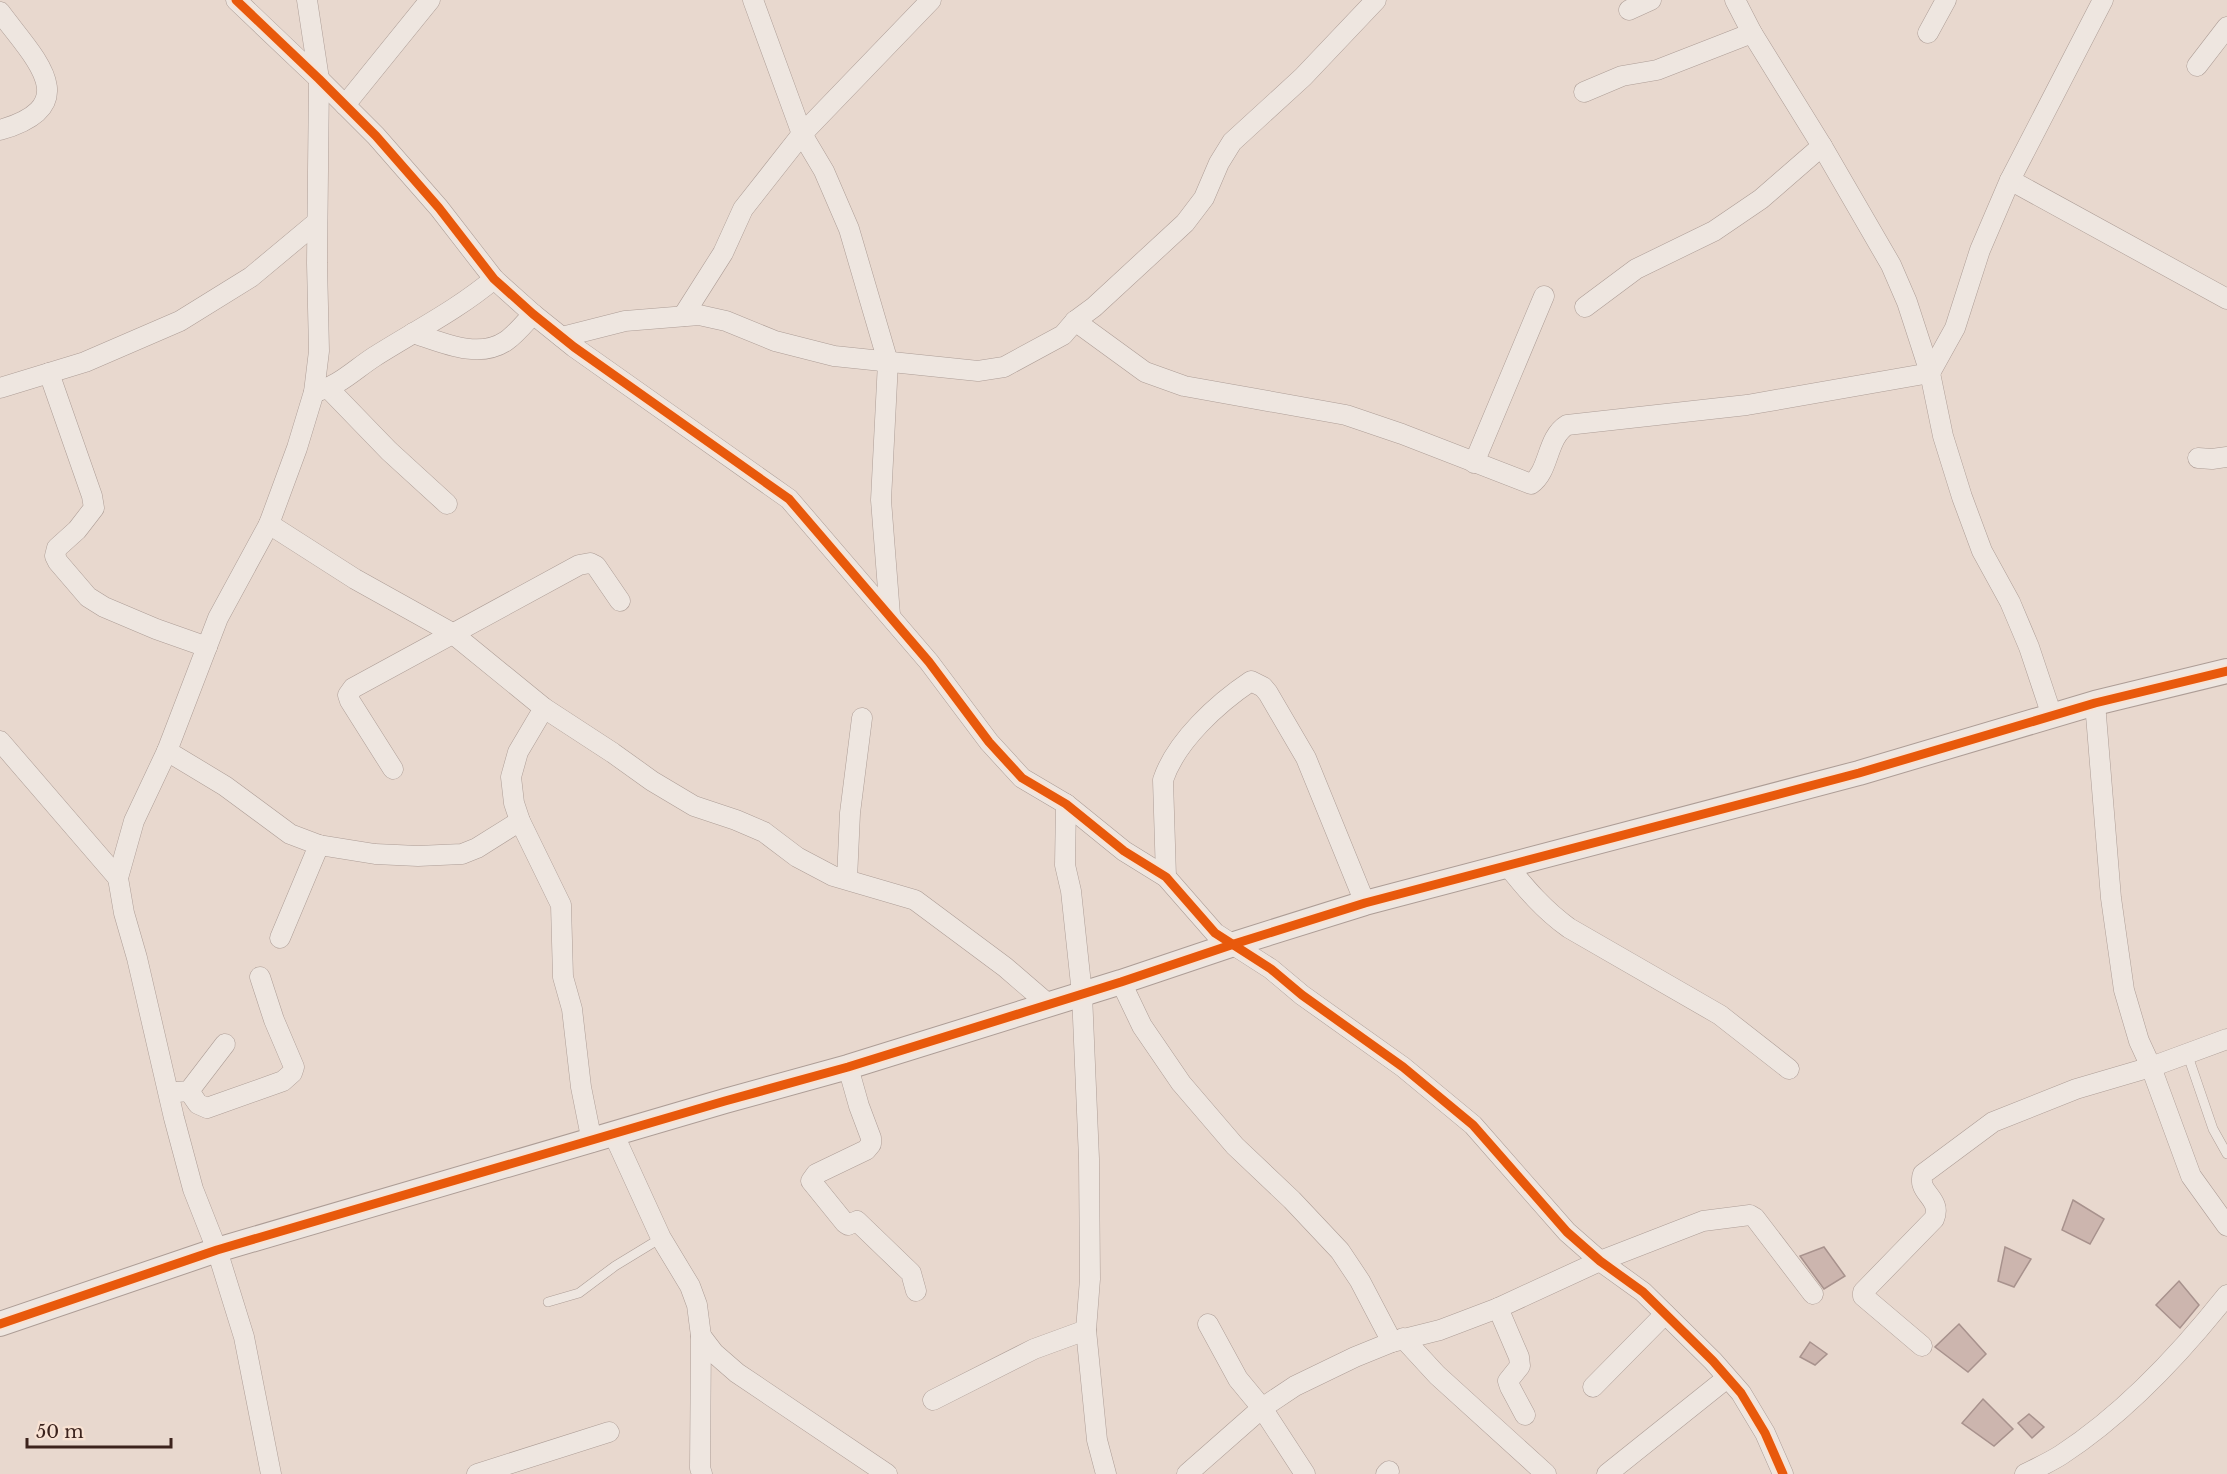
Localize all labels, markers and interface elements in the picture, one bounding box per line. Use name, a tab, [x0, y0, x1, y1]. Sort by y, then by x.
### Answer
scale bar	[27, 1411, 171, 1449]
text: 50 m	[36, 1421, 84, 1443]

